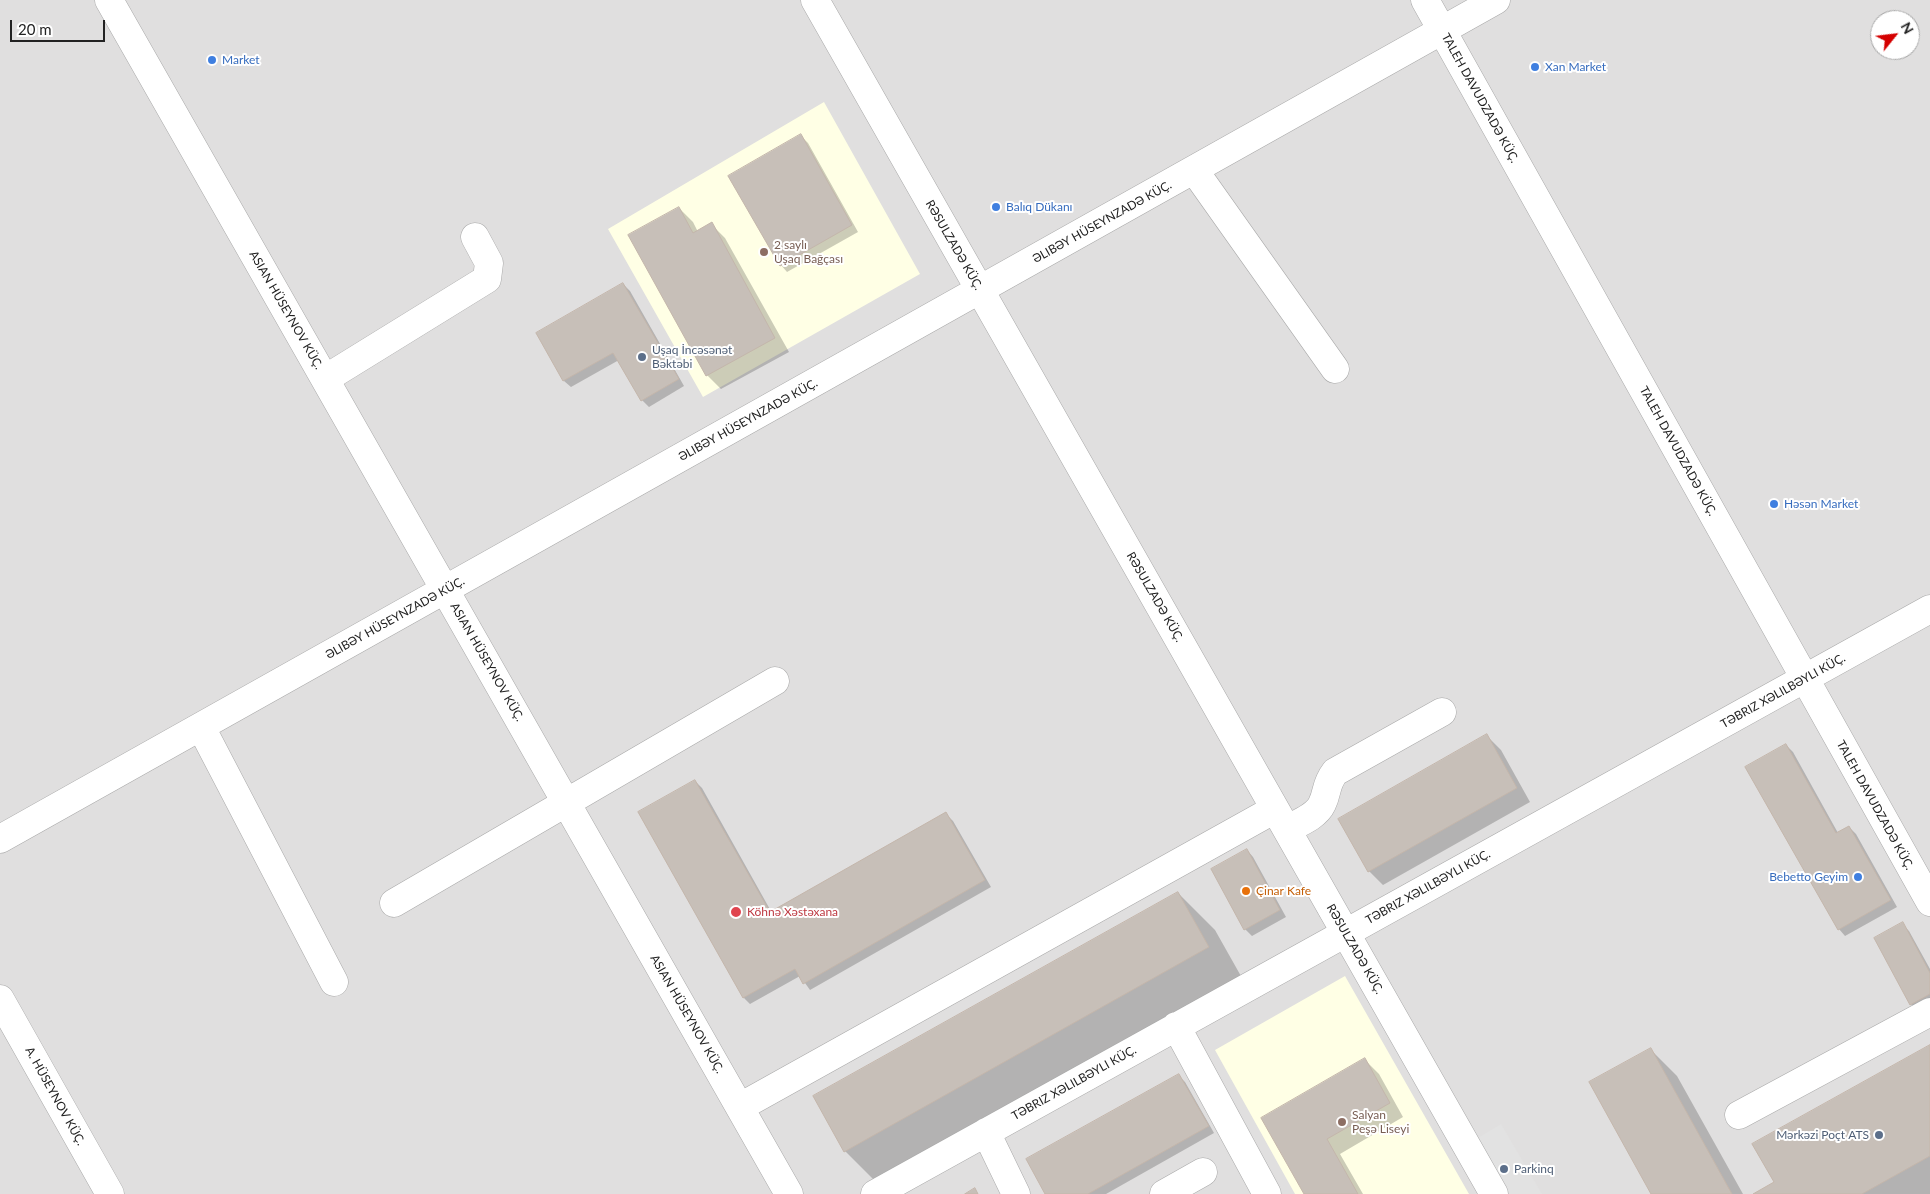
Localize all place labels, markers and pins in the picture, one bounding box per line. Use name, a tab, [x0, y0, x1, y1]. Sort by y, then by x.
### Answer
place label: Market	[222, 53, 260, 67]
marker: Market	[206, 54, 218, 66]
place label: Xan Market	[1545, 60, 1606, 74]
marker: Xan Market	[1529, 61, 1541, 73]
place label: Balıq Dükanı	[1006, 200, 1072, 214]
marker: Balıq Dükanı	[990, 201, 1002, 213]
place label: 2 saylı Uşaq Bağçası	[774, 238, 843, 266]
marker: 2 saylı Uşaq Bağçası	[758, 246, 770, 258]
place label: Uşaq İncəsənət Bəktəbi	[652, 343, 732, 371]
marker: Uşaq İncəsənət Bəktəbi	[636, 351, 648, 363]
place label: Həsən Market	[1784, 497, 1858, 511]
marker: Həsən Market	[1768, 498, 1780, 510]
place label: Bebetto Geyim	[1769, 870, 1848, 884]
marker: Bebetto Geyim	[1852, 871, 1864, 883]
place label: Çinar Kafe	[1256, 884, 1311, 898]
marker: Çinar Kafe	[1240, 885, 1252, 897]
marker: Köhnə Xəstəxana	[729, 905, 743, 919]
place label: Köhnə Xəstəxana	[747, 905, 838, 919]
place label: Salyan Peşə Liseyi	[1352, 1108, 1409, 1136]
marker: Salyan Peşə Liseyi	[1336, 1116, 1348, 1128]
place label: Mərkəzi Poçt ATS	[1776, 1128, 1869, 1142]
marker: Mərkəzi Poçt ATS	[1873, 1129, 1885, 1141]
place label: Parkinq	[1514, 1162, 1554, 1176]
marker: Parkinq	[1498, 1163, 1510, 1175]

